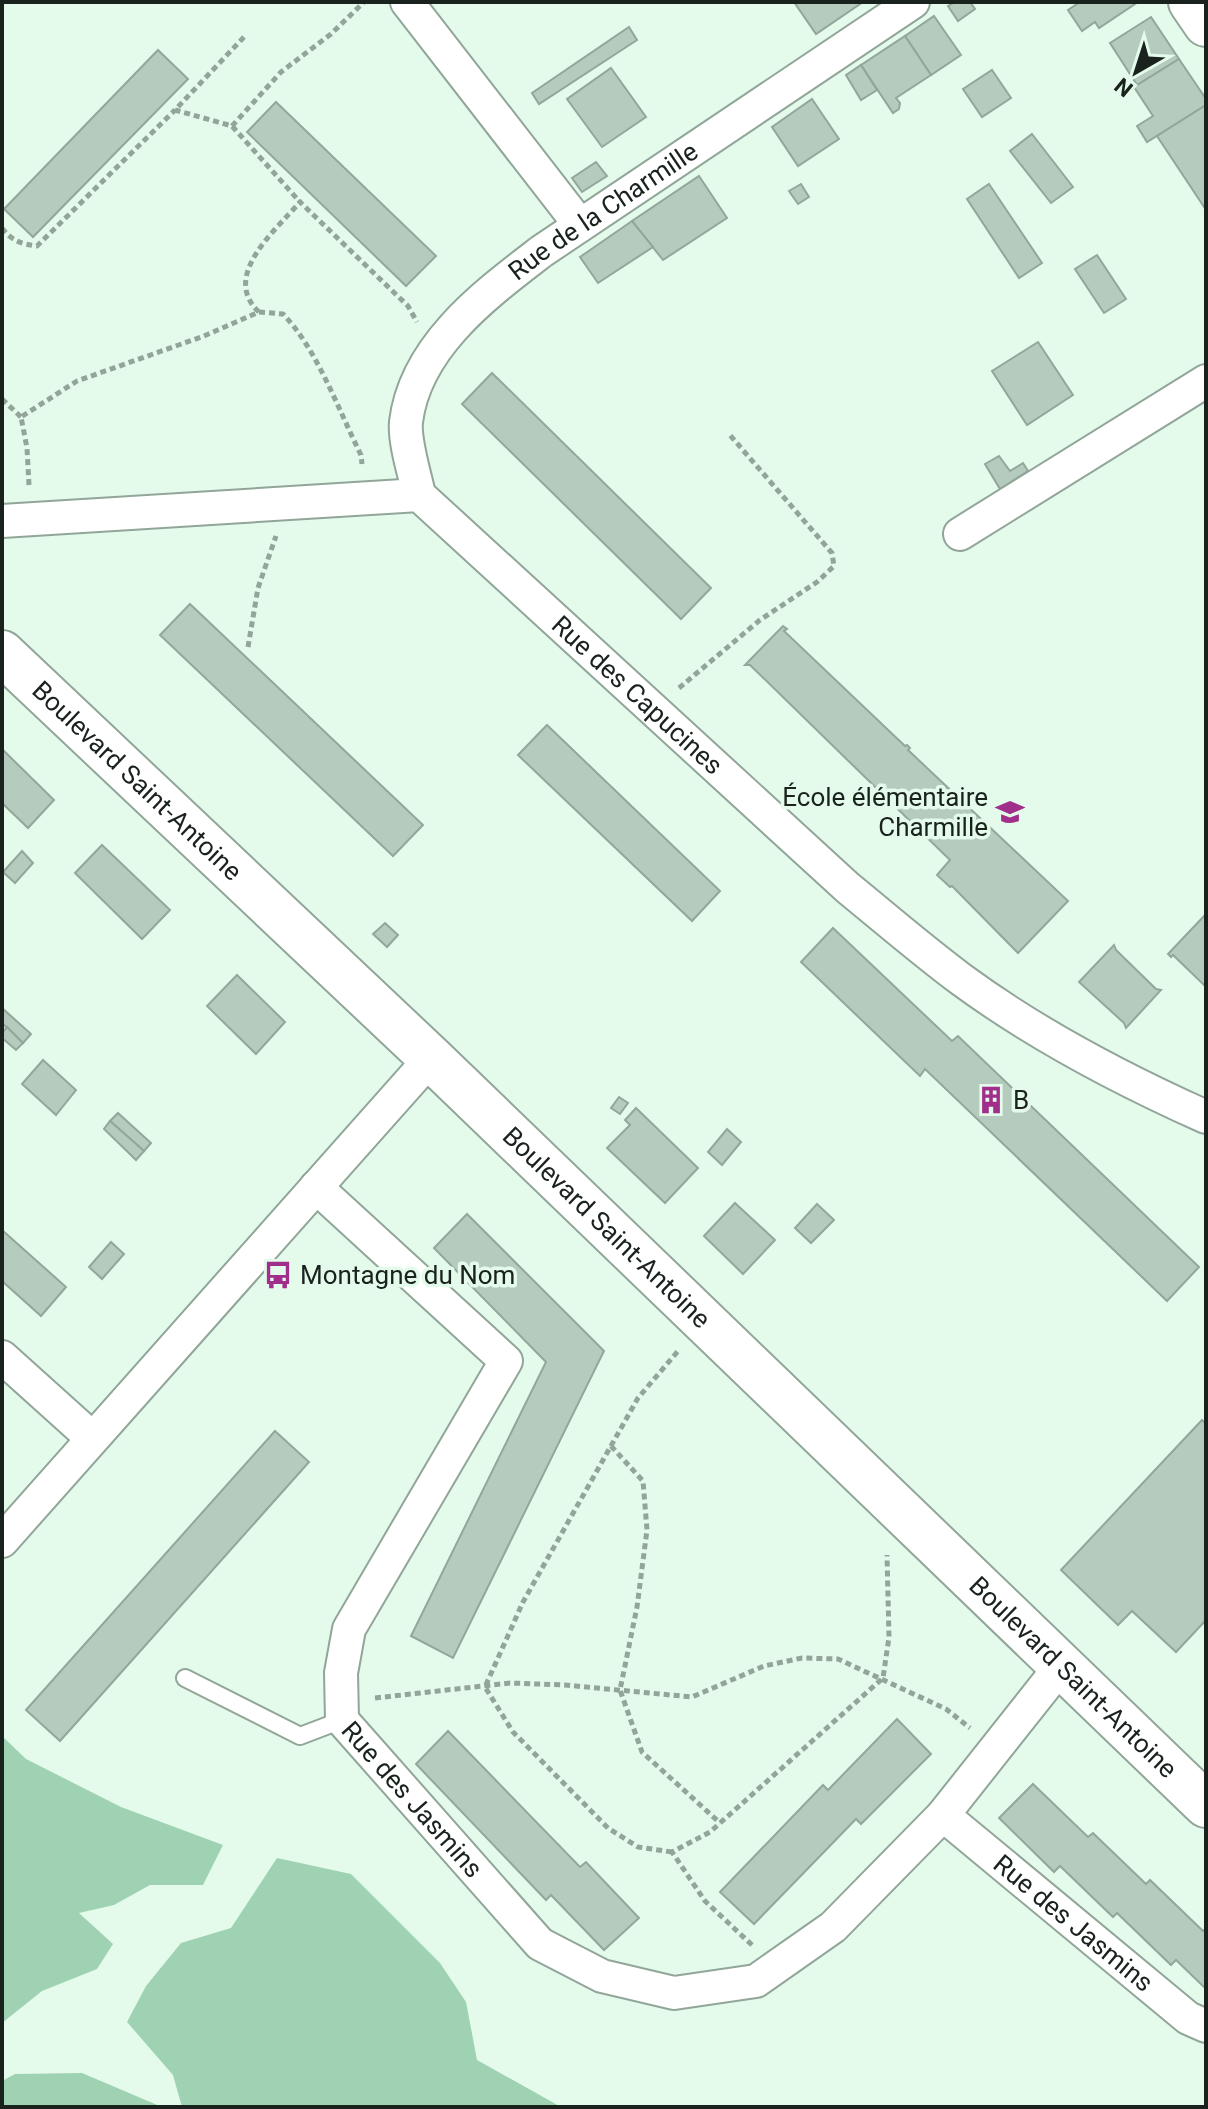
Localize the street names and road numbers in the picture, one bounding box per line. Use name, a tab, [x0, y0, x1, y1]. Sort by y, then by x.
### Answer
street label: Rue de la Charmille	[503, 136, 703, 286]
street label: Rue des Capucines	[546, 610, 729, 781]
street label: Boulevard Saint-Antoine	[26, 675, 248, 886]
street label: Boulevard Saint-Antoine	[497, 1121, 717, 1334]
street label: Boulevard Saint-Antoine	[963, 1570, 1183, 1784]
street label: Rue des Jasmins	[335, 1715, 489, 1883]
street label: Rue des Jasmins	[988, 1848, 1159, 1998]

